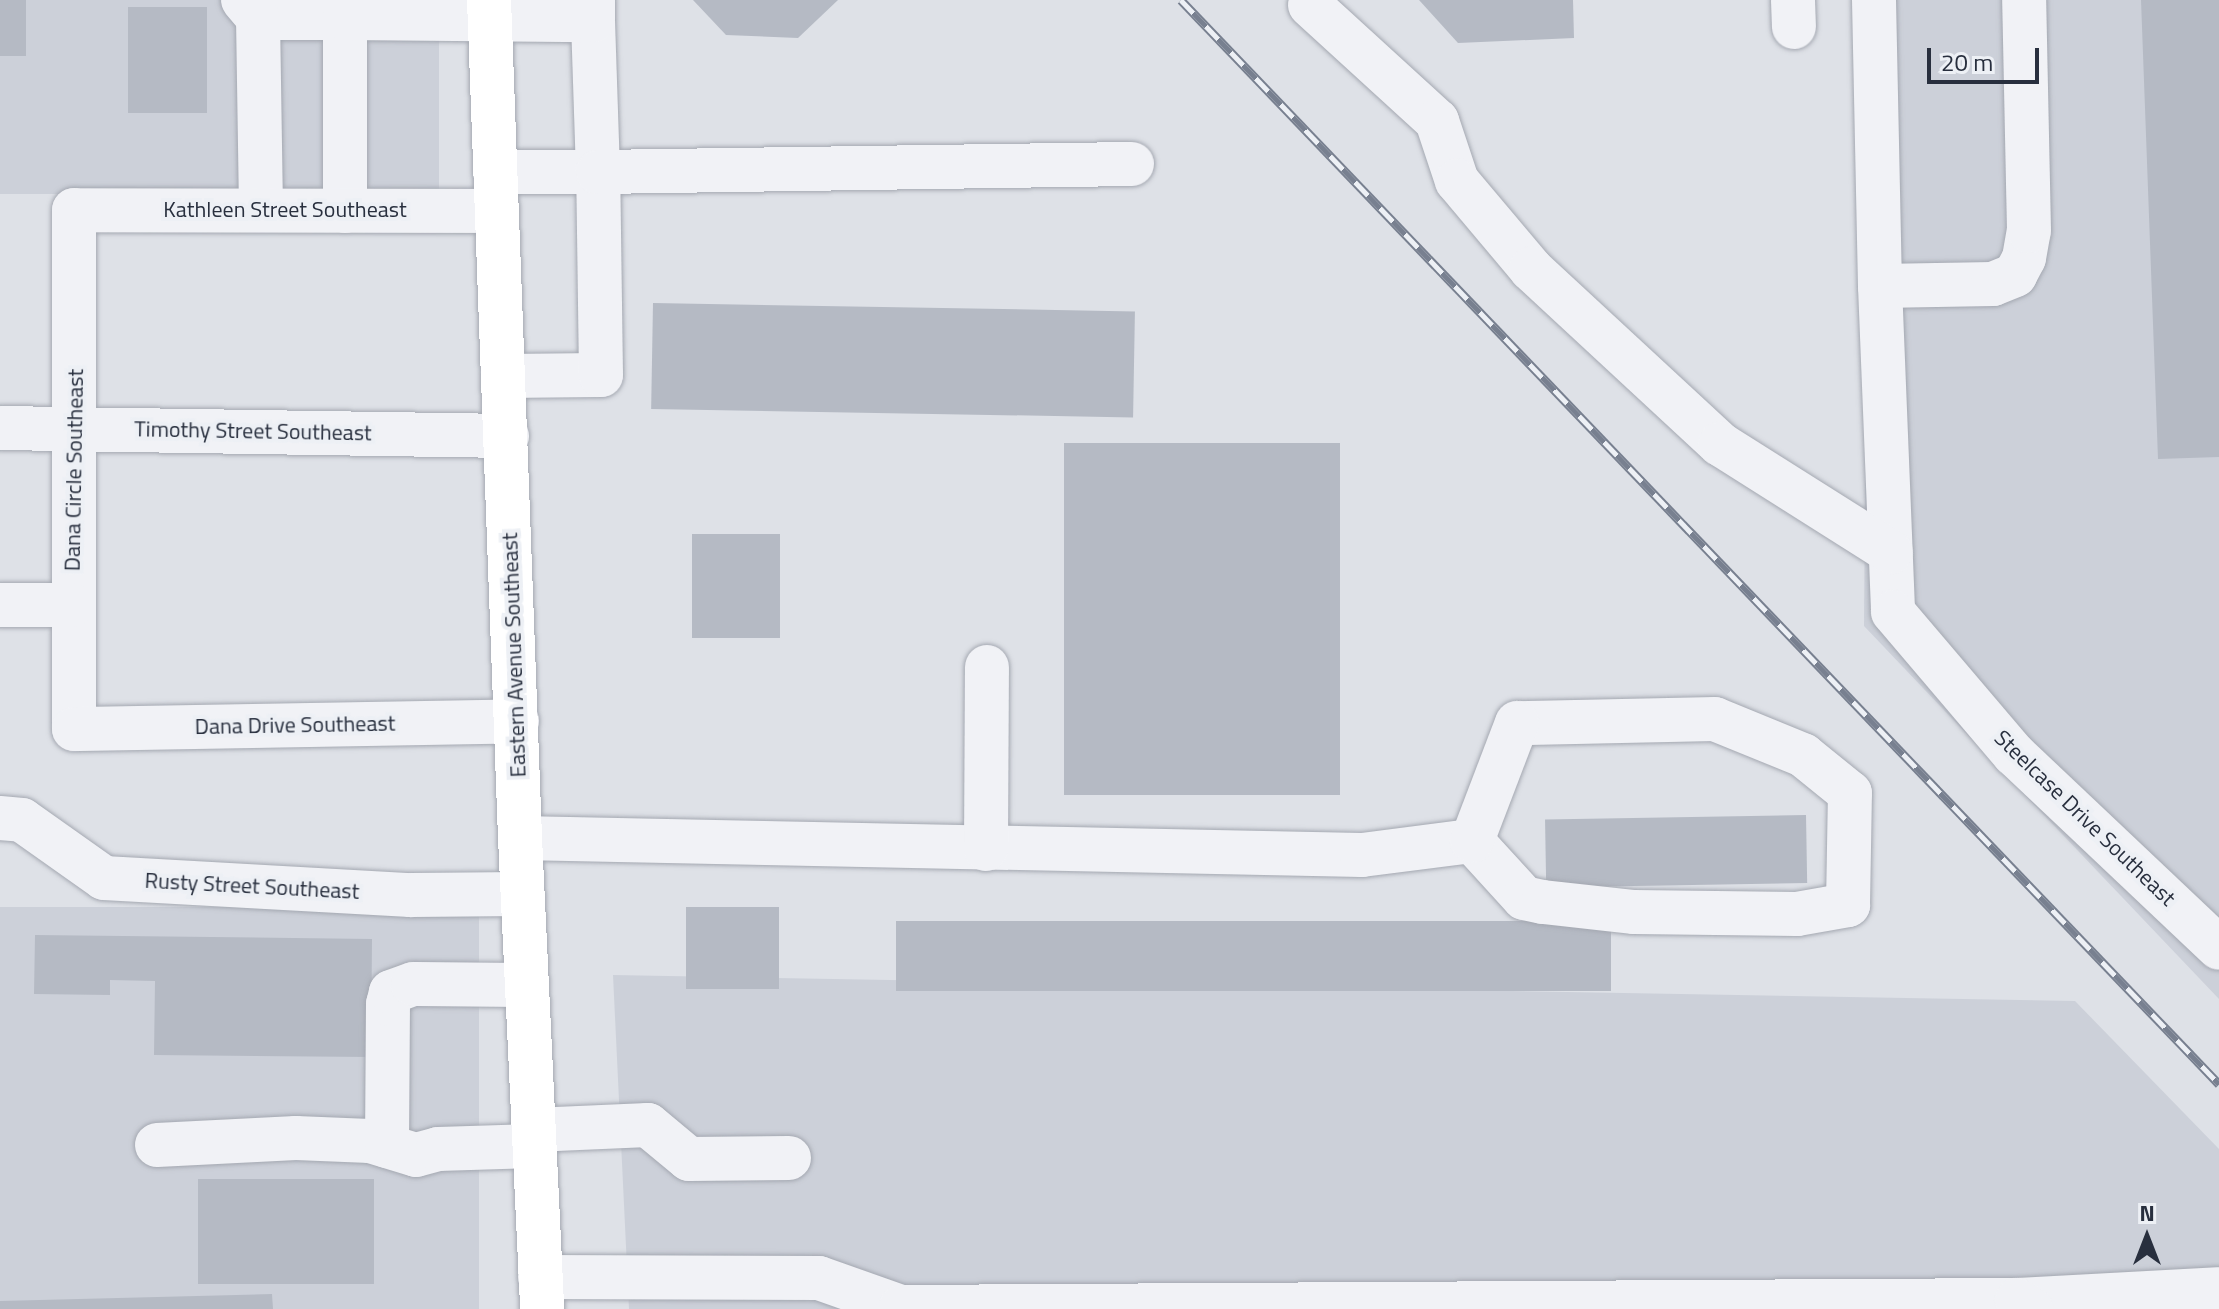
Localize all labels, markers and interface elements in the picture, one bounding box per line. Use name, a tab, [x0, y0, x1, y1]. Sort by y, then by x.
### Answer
scale bar	[1931, 32, 2043, 82]
text: 20 m	[1941, 44, 1993, 80]
street label: Kathleen Street Southeast	[163, 197, 407, 223]
street label: Dana Circle Southeast	[59, 369, 89, 571]
street label: Timothy Street Southeast	[134, 416, 372, 446]
street label: Eastern Avenue Southeast	[497, 532, 531, 778]
street label: Dana Drive Southeast	[194, 710, 396, 740]
street label: Steelcase Drive Southeast	[1989, 725, 2181, 911]
street label: Rusty Street Southeast	[144, 867, 360, 905]
text: N	[2139, 1196, 2155, 1230]
north arrow	[2107, 1197, 2187, 1277]

